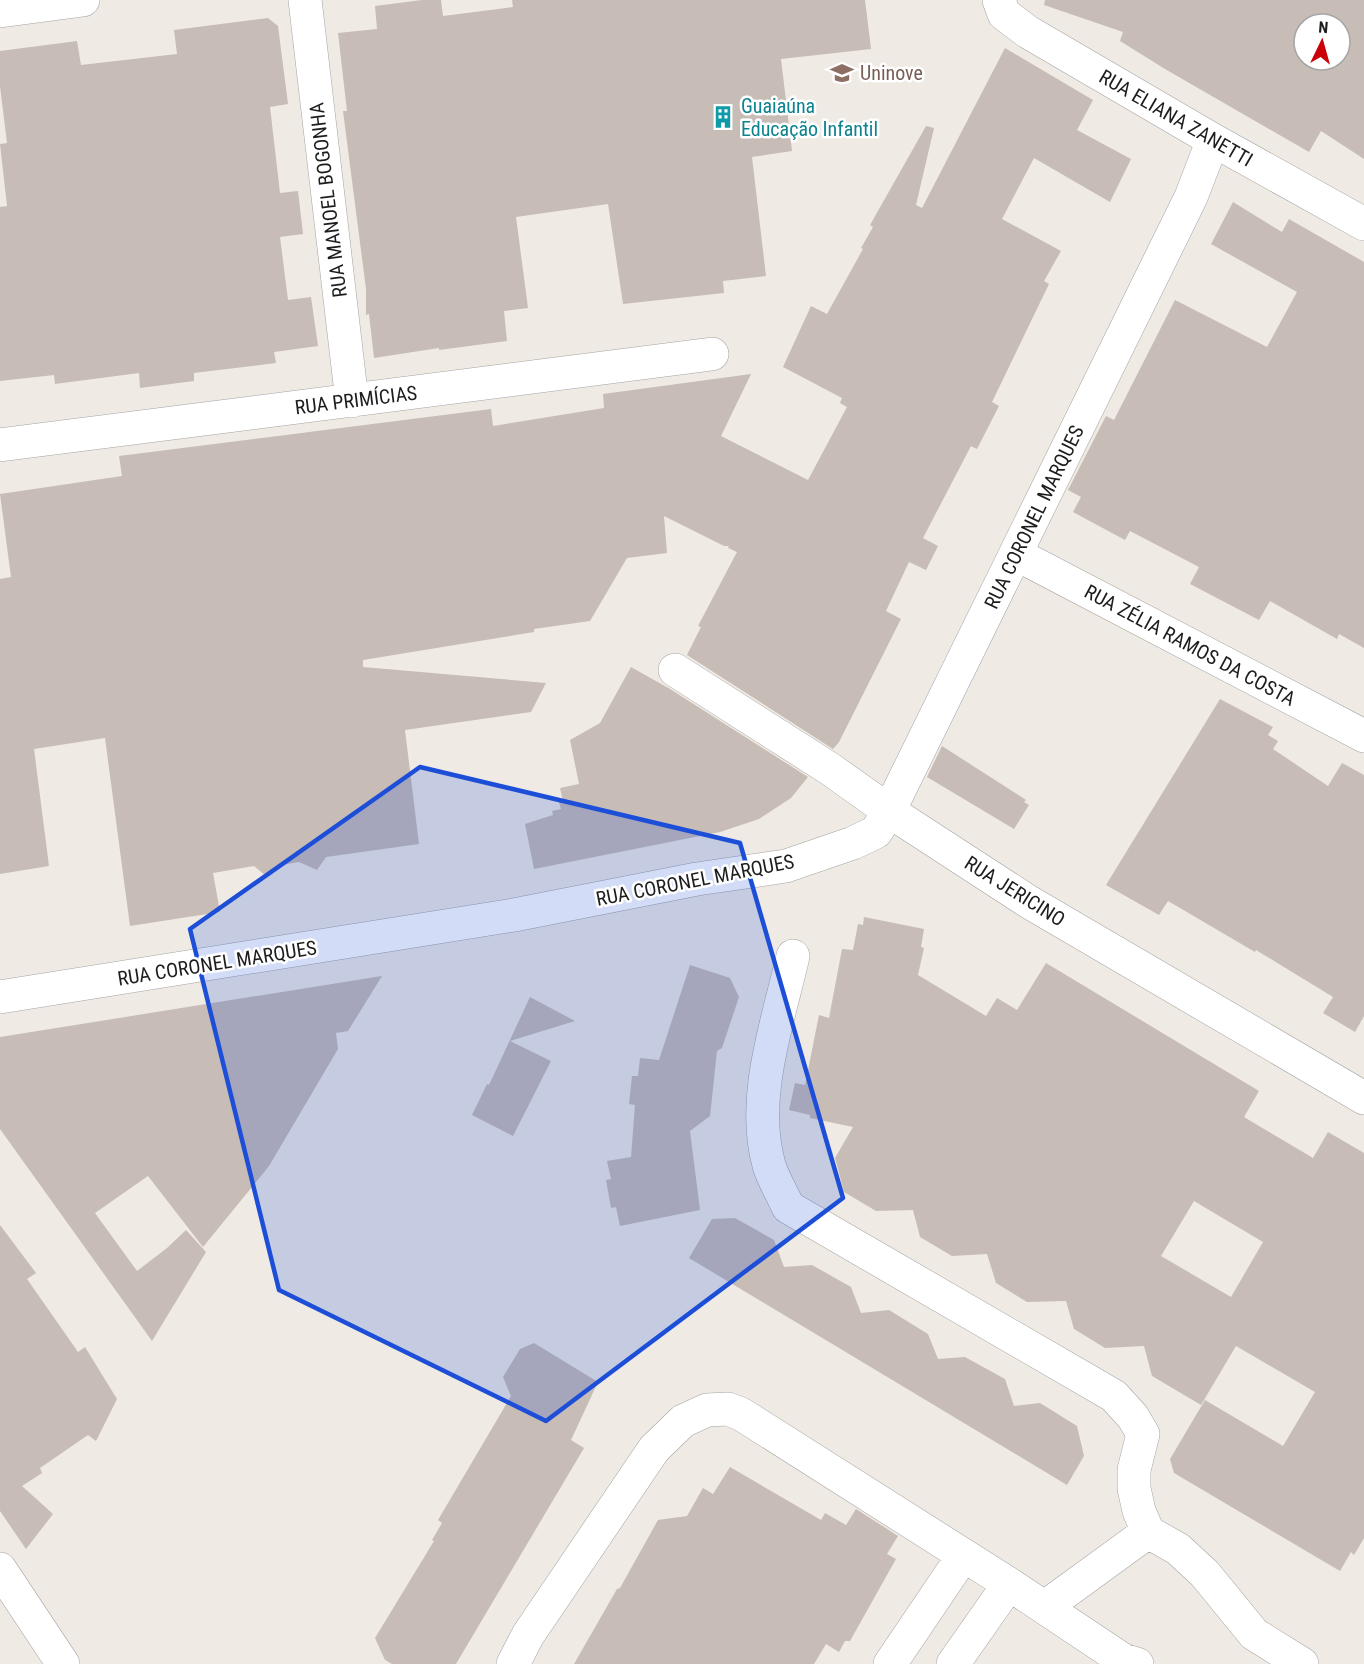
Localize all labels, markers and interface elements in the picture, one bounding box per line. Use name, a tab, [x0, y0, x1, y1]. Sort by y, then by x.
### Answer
north arrow	[1292, 12, 1352, 72]
text: N	[1318, 18, 1329, 37]
school or university icon: Uninove	[829, 60, 855, 86]
place label: Uninove	[860, 61, 923, 85]
street label: RUA ELIANA ZANETTI	[1095, 64, 1257, 172]
place label: Guaiaúna Educação Infantil	[741, 94, 878, 141]
street label: RUA MANOEL BOGONHA	[304, 101, 352, 299]
building icon: Guaiaúna Educação Infantil	[710, 104, 736, 130]
street label: RUA PRIMÍCIAS	[294, 381, 418, 419]
street label: RUA CORONEL MARQUES	[979, 421, 1089, 613]
street label: RUA ZÉLIA RAMOS DA COSTA	[1080, 579, 1300, 711]
street label: RUA CORONEL MARQUES	[594, 849, 796, 911]
street label: RUA JERICINO	[960, 851, 1070, 931]
street label: RUA CORONEL MARQUES	[116, 935, 318, 991]

